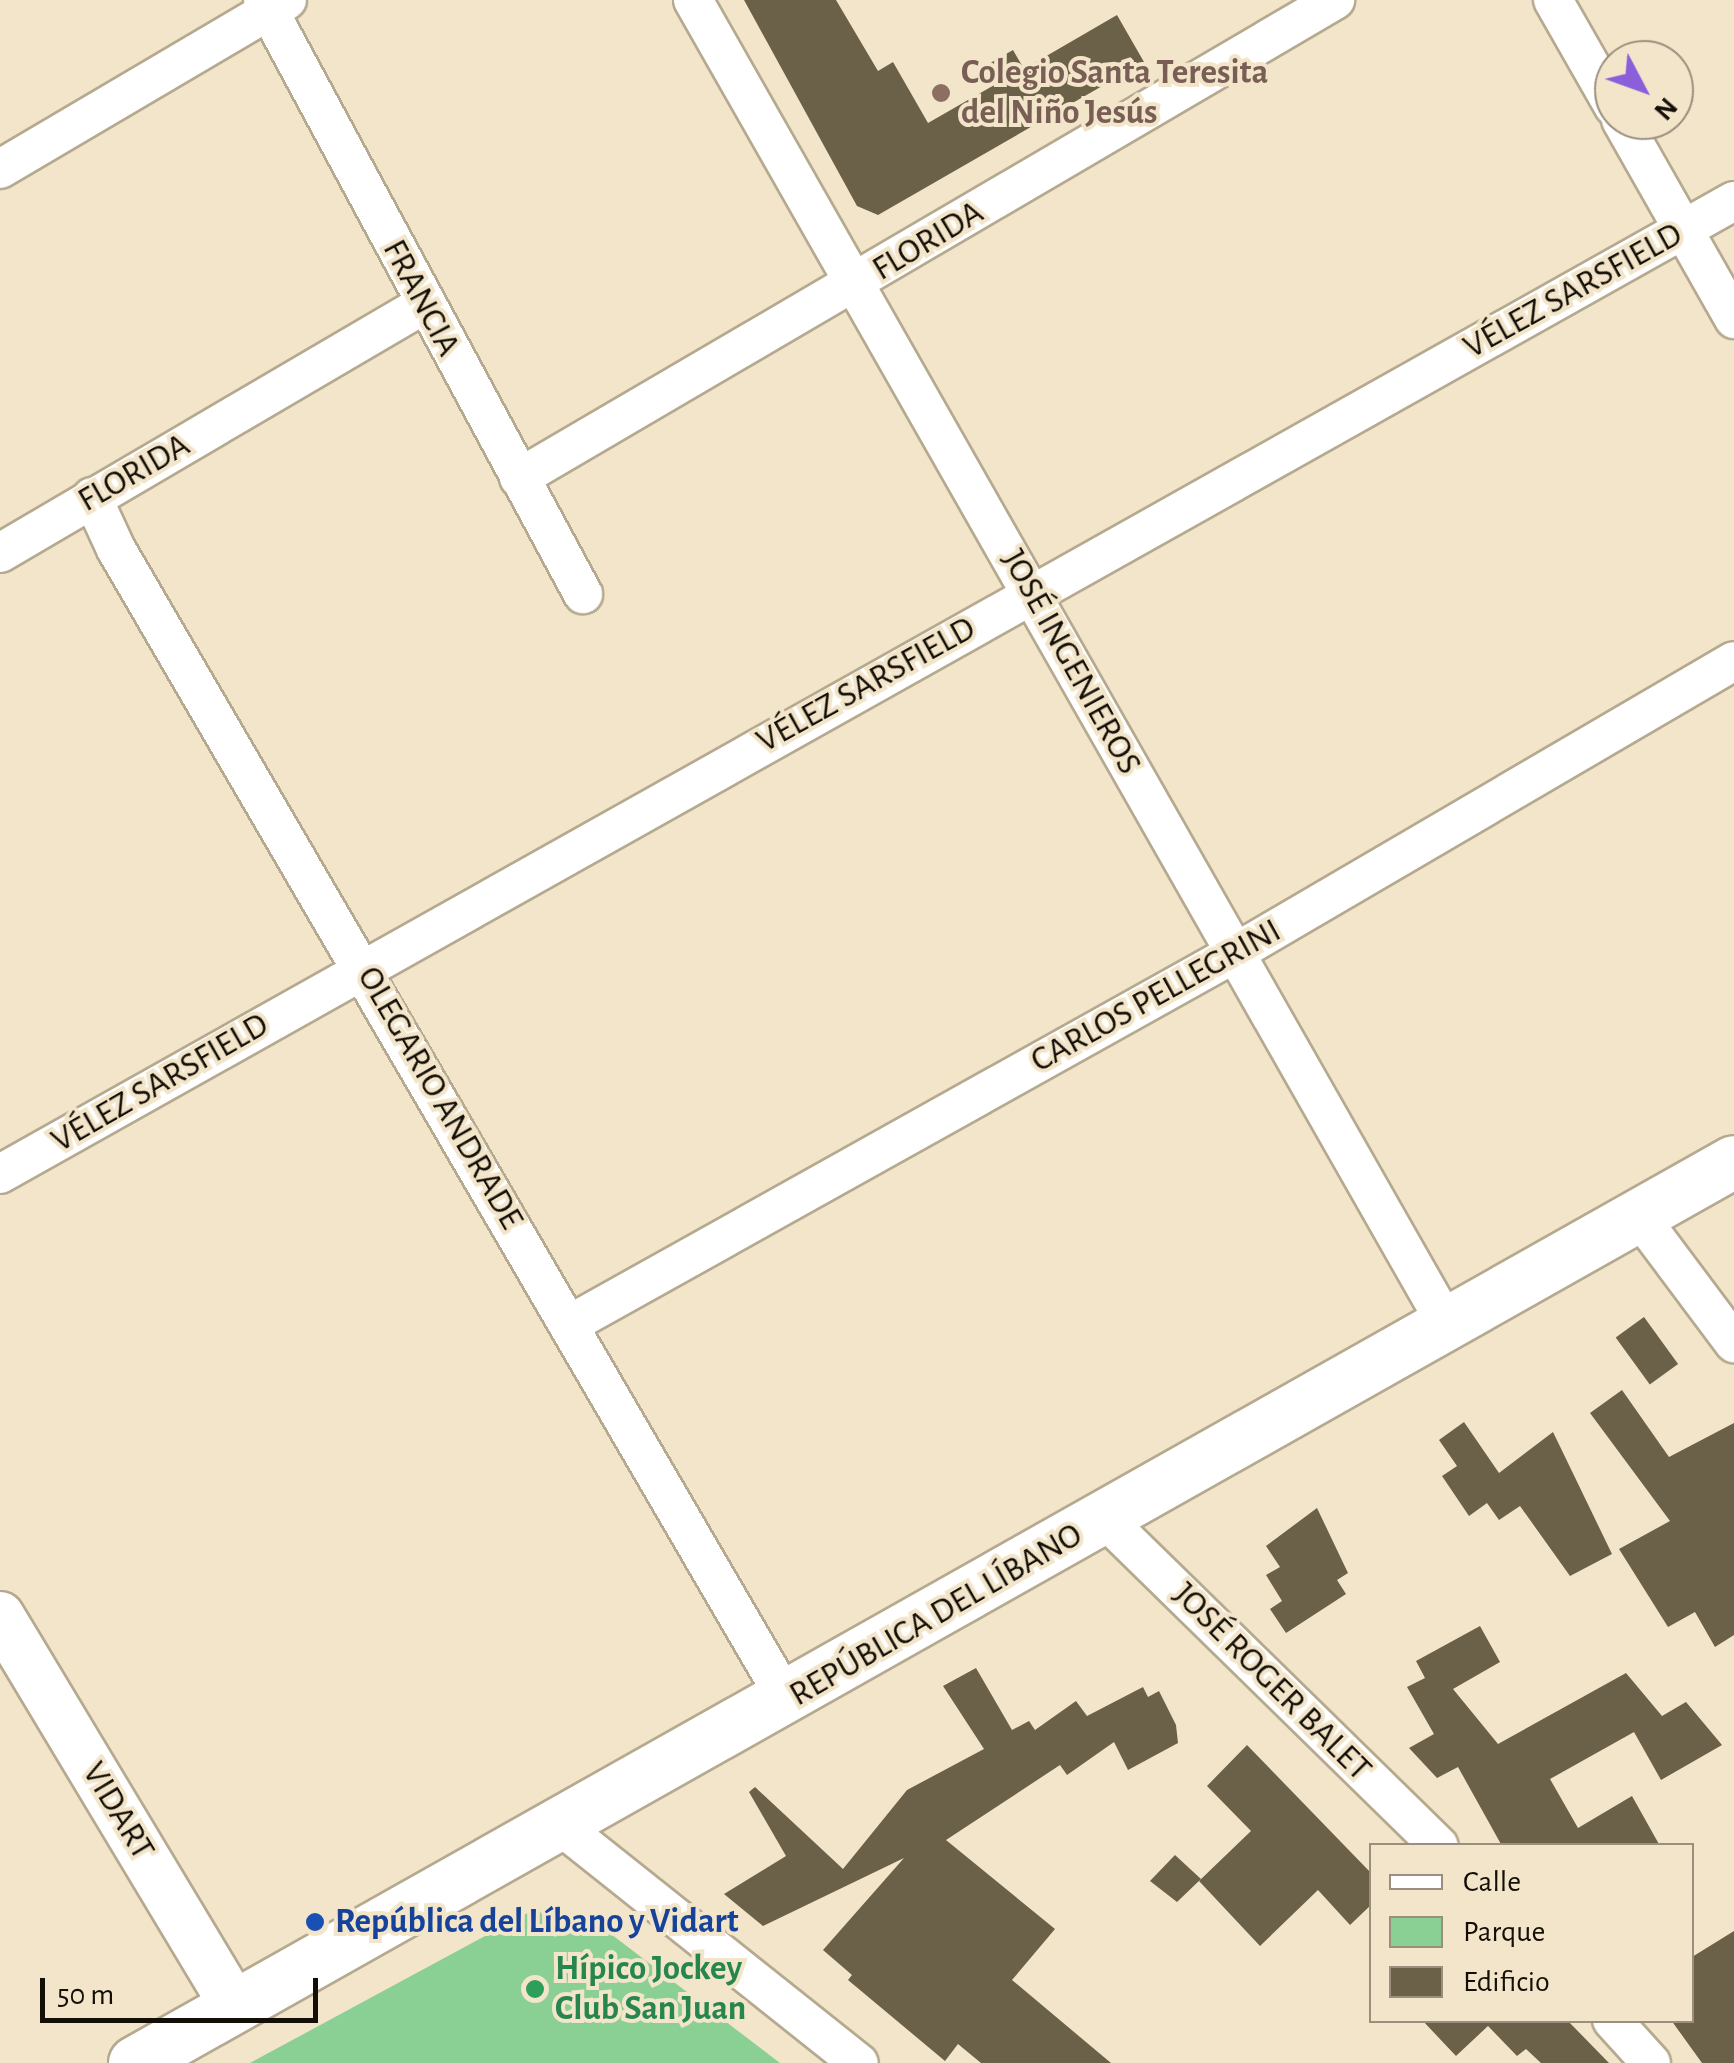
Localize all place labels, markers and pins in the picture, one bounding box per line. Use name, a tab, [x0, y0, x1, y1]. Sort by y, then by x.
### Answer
place label: Colegio Santa Teresita del Niño Jesús	[961, 52, 1268, 134]
marker: Colegio Santa Teresita del Niño Jesús	[930, 82, 952, 104]
place label: República del Líbano y Vidart	[335, 1901, 739, 1943]
marker: República del Líbano y Vidart	[304, 1911, 326, 1933]
place label: Hípico Jockey Club San Juan	[555, 1948, 746, 2030]
marker: Hípico Jockey Club San Juan	[524, 1978, 546, 2000]

